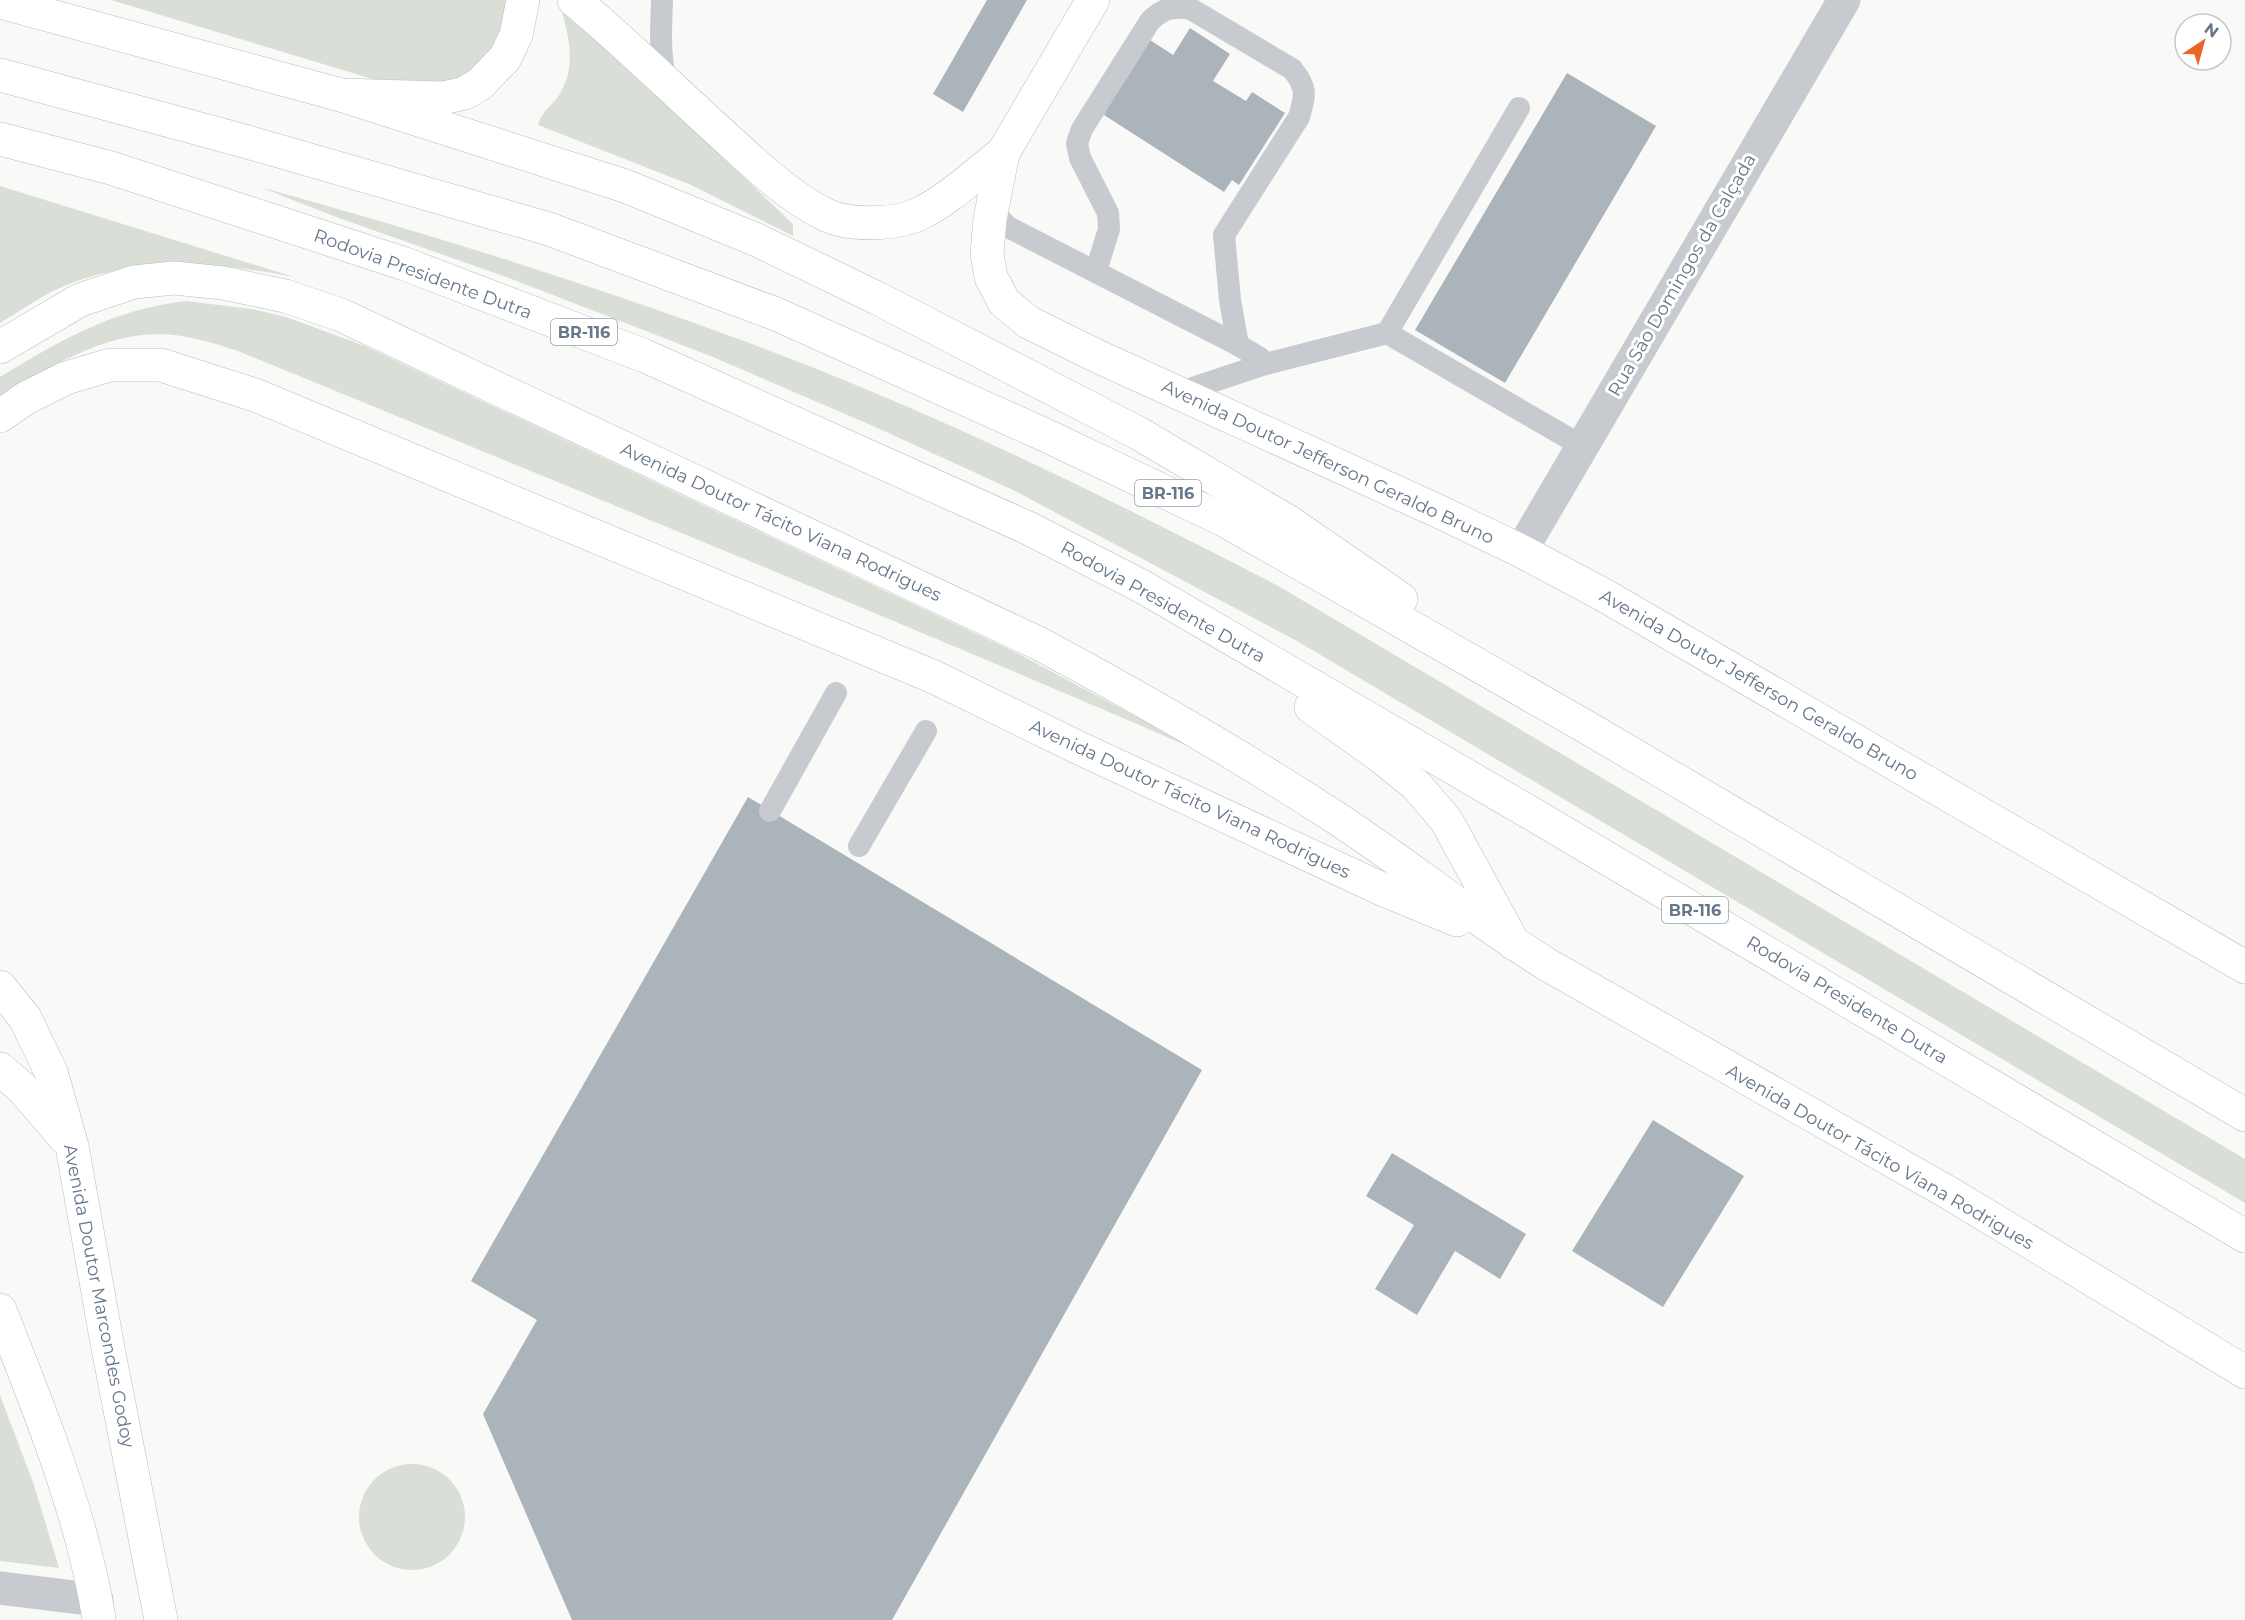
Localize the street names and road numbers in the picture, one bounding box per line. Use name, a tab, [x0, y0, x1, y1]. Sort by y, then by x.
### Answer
street label: Rua São Domingos da Calçada	[1603, 150, 1761, 400]
street label: Rodovia Presidente Dutra	[311, 224, 535, 324]
road number: BR-116	[551, 319, 617, 345]
street label: Avenida Doutor Jefferson Geraldo Bruno	[1158, 375, 1498, 549]
street label: Avenida Doutor Tácito Viana Rodrigues	[617, 438, 945, 606]
road number: BR-116	[1135, 480, 1201, 506]
street label: Rodovia Presidente Dutra	[1057, 536, 1269, 668]
street label: Avenida Doutor Jefferson Geraldo Bruno	[1596, 584, 1922, 786]
street label: Avenida Doutor Tácito Viana Rodrigues	[1026, 715, 1354, 883]
road number: BR-116	[1662, 897, 1728, 923]
street label: Rodovia Presidente Dutra	[1742, 931, 1952, 1069]
street label: Avenida Doutor Tácito Viana Rodrigues	[1722, 1060, 2038, 1255]
street label: Avenida Doutor Marcondes Godoy	[59, 1142, 139, 1450]

